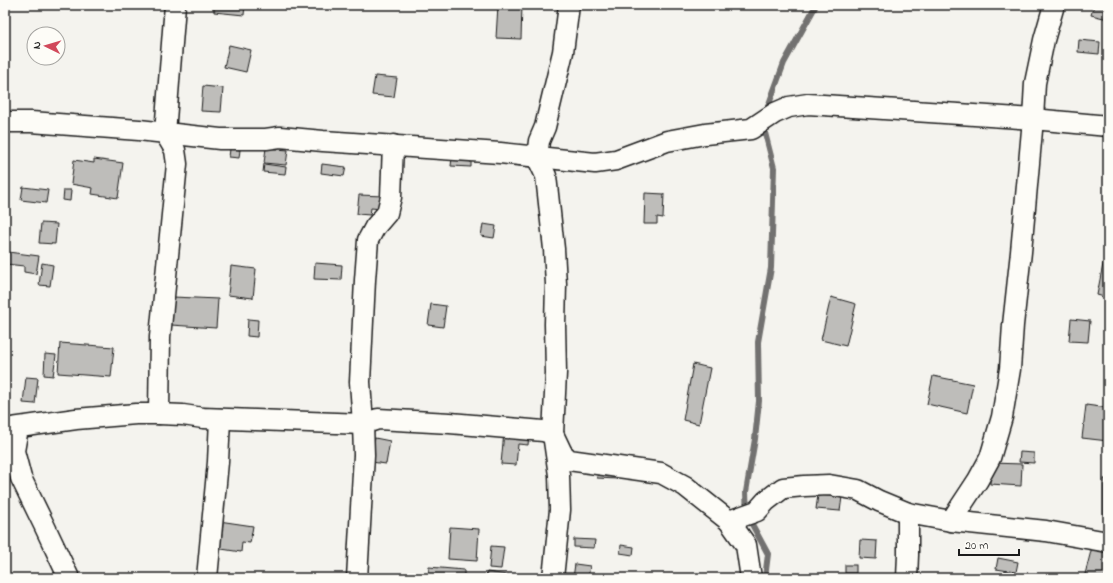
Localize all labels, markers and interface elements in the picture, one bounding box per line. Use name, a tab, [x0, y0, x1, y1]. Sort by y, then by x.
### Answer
north arrow	[26, 26, 66, 66]
text: N	[29, 41, 45, 50]
scale bar	[959, 531, 1019, 557]
text: 20 m	[965, 537, 988, 555]

